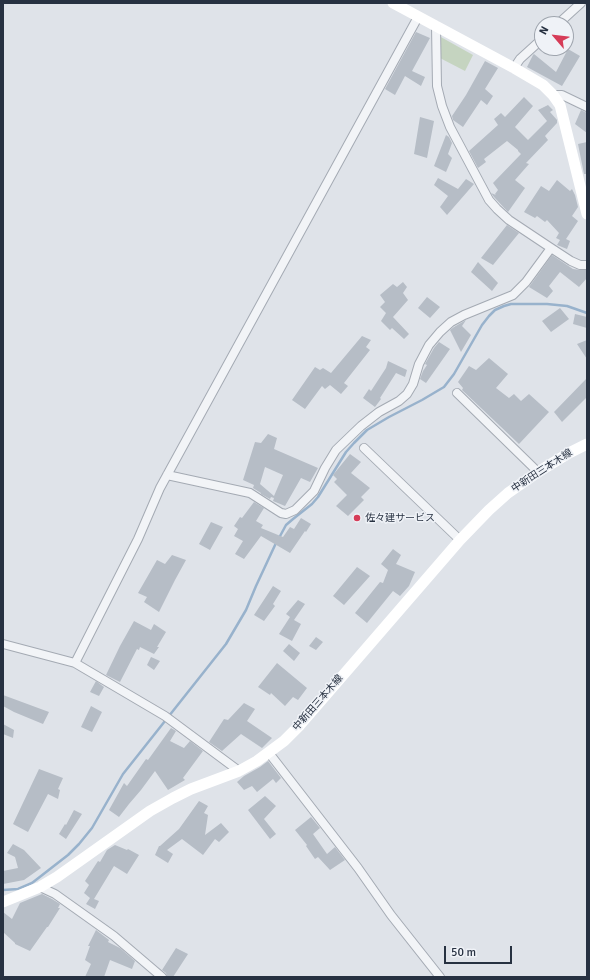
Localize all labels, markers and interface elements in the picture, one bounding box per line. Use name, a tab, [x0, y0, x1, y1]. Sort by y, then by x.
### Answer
north arrow	[534, 16, 574, 56]
text: N	[536, 24, 551, 37]
street label: 中新田三本木線	[509, 447, 575, 495]
place label: 佐々建サービス	[365, 512, 435, 524]
marker: 佐々建サービス	[352, 513, 362, 523]
street label: 中新田三本木線	[291, 673, 345, 733]
scale bar	[446, 938, 514, 964]
text: 50 m	[451, 945, 476, 960]

